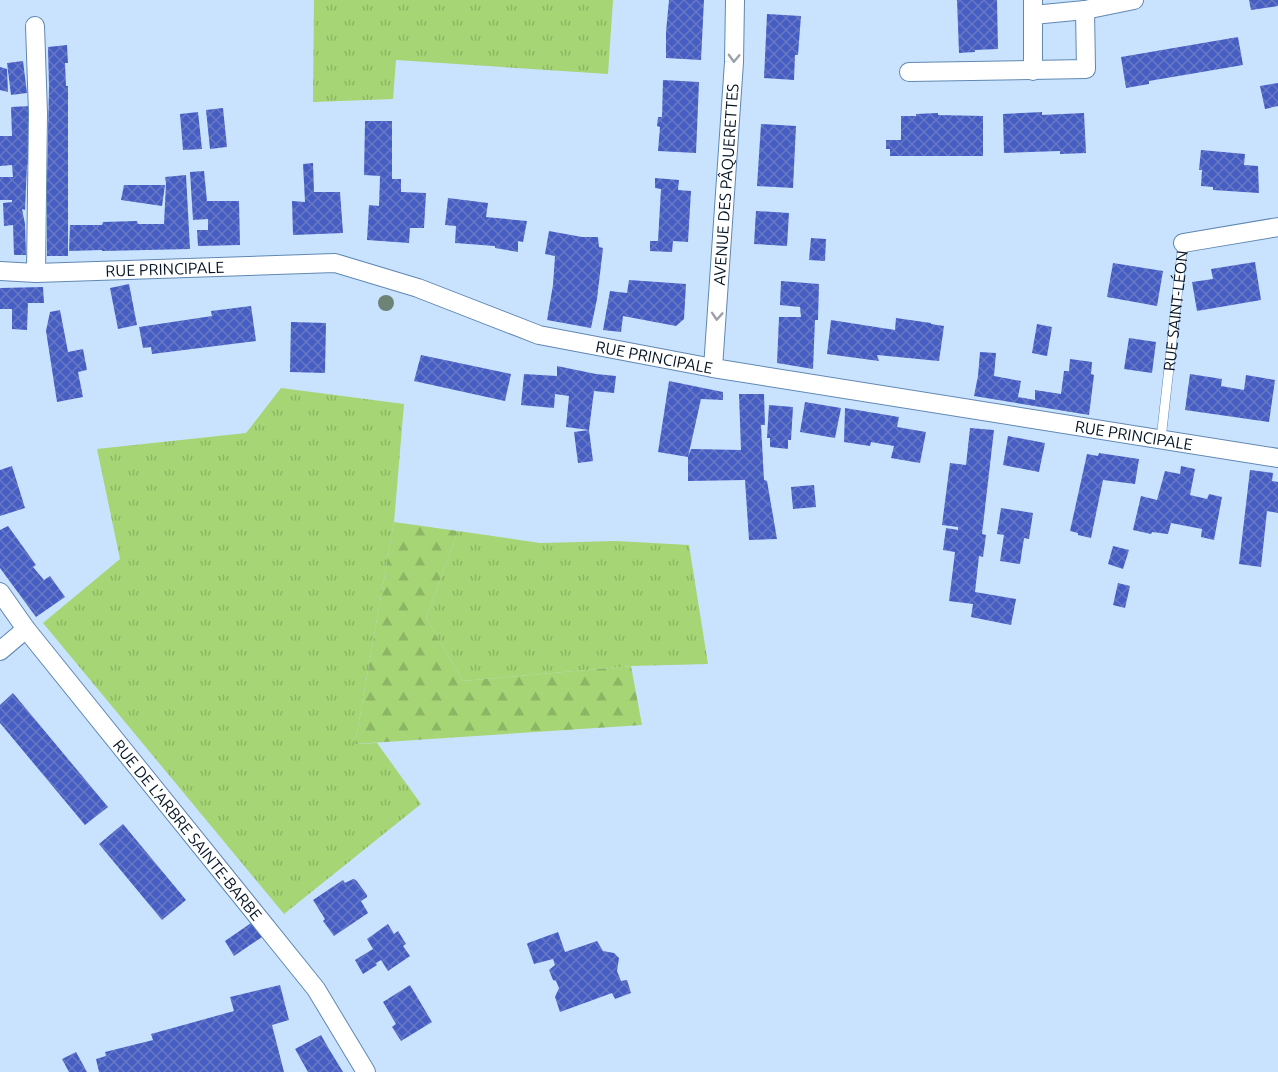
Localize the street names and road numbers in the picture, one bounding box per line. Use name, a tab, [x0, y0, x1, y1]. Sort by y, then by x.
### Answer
street label: AVENUE DES PÂQUERETTES	[710, 83, 741, 286]
street label: RUE SAINT-LÉON	[1160, 249, 1191, 372]
street label: RUE PRINCIPALE	[105, 258, 225, 280]
street label: RUE PRINCIPALE	[594, 337, 714, 377]
street label: RUE PRINCIPALE	[1074, 417, 1194, 453]
street label: RUE DE L'ARBRE SAINTE-BARBE	[110, 736, 266, 924]

